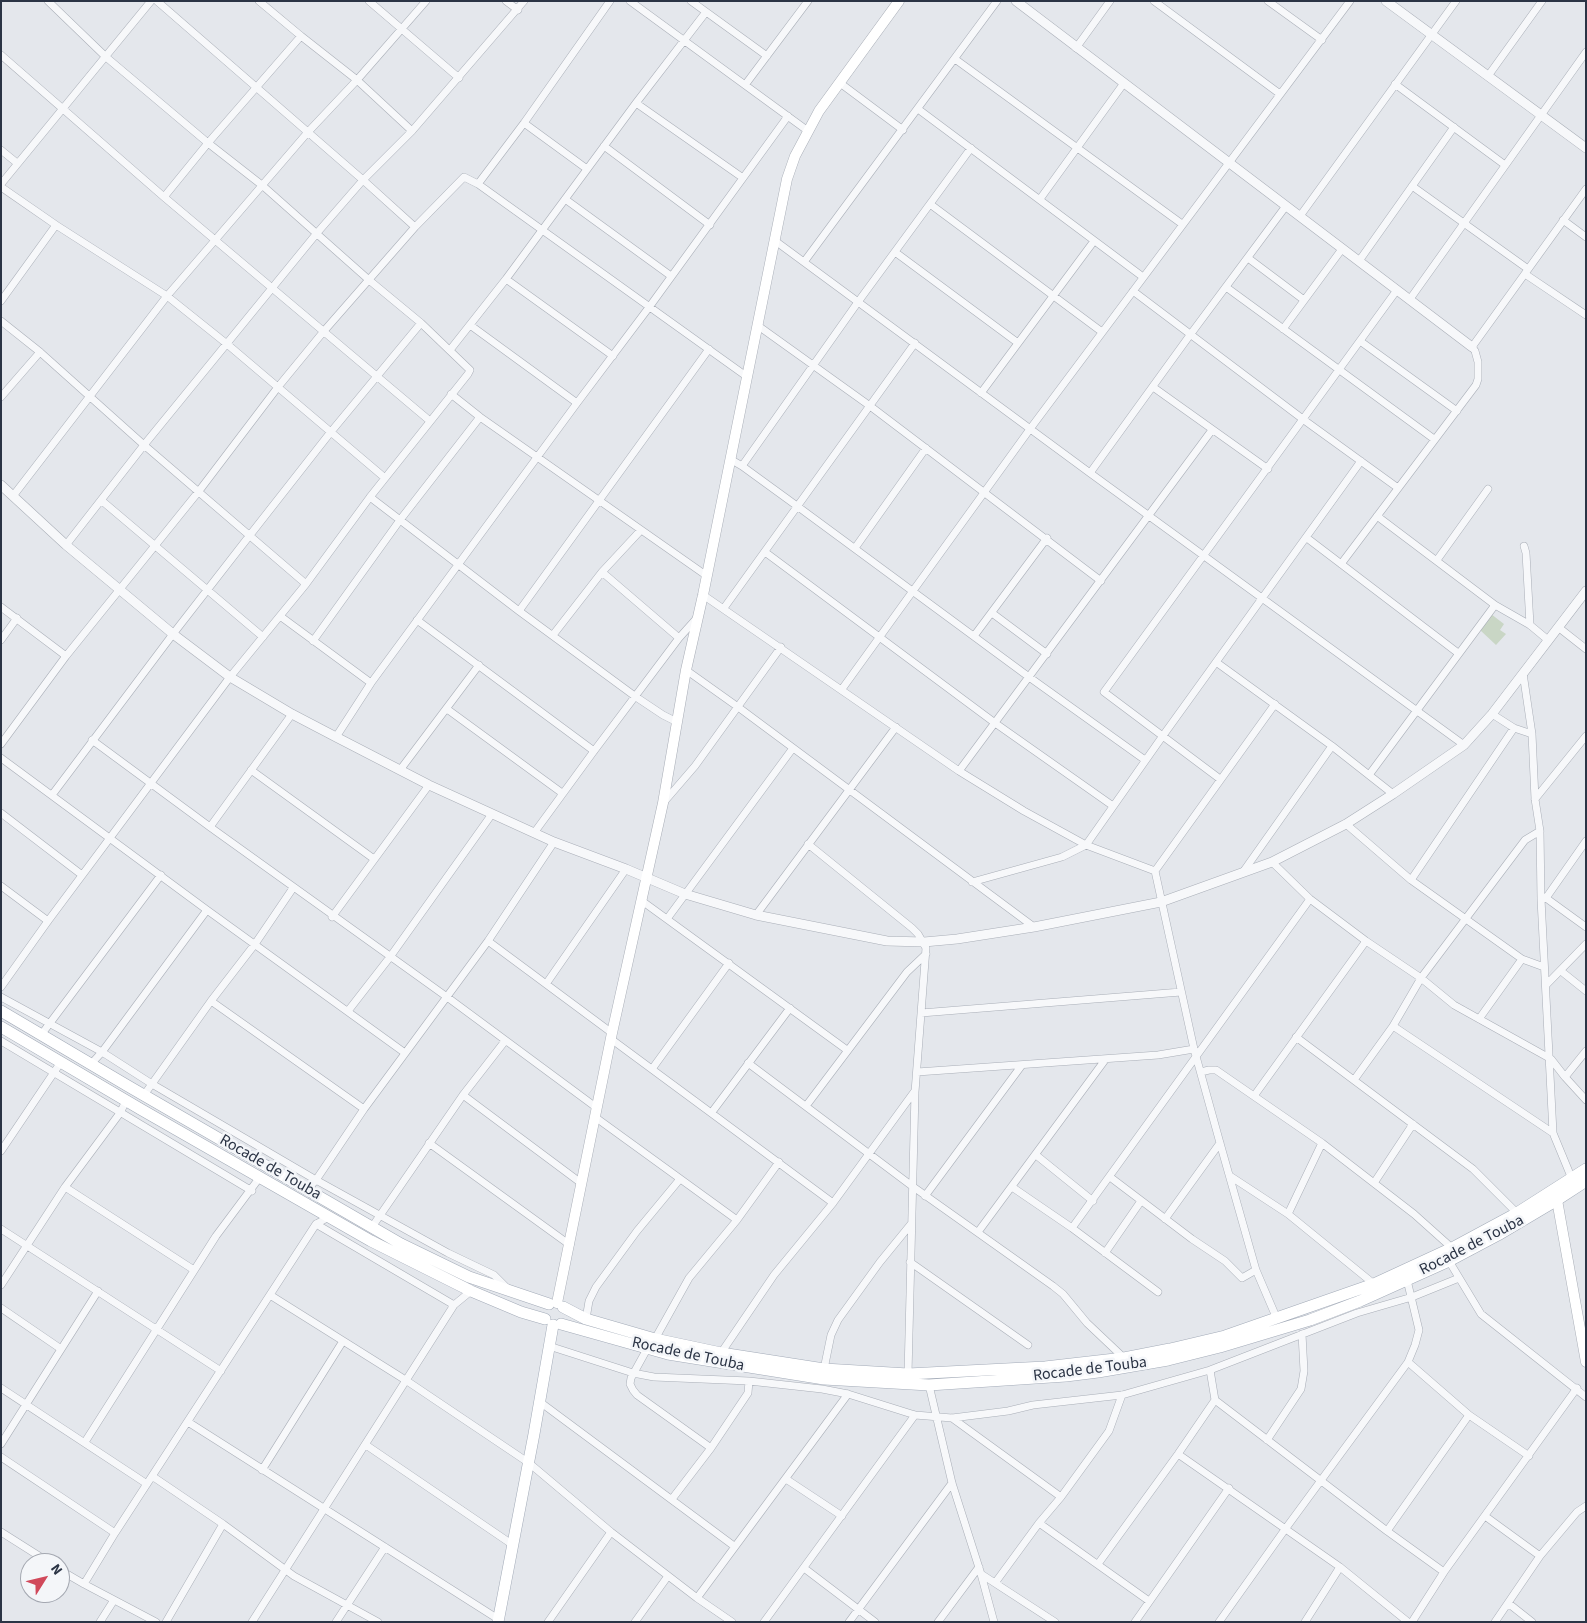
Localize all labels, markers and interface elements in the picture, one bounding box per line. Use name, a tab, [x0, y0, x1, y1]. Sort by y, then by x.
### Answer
street label: Rocade de Touba	[216, 1131, 324, 1205]
street label: Rocade de Touba	[1417, 1211, 1527, 1281]
street label: Rocade de Touba	[630, 1334, 746, 1376]
street label: Rocade de Touba	[1032, 1353, 1148, 1387]
north arrow	[20, 1553, 70, 1603]
text: N	[45, 1560, 67, 1579]

